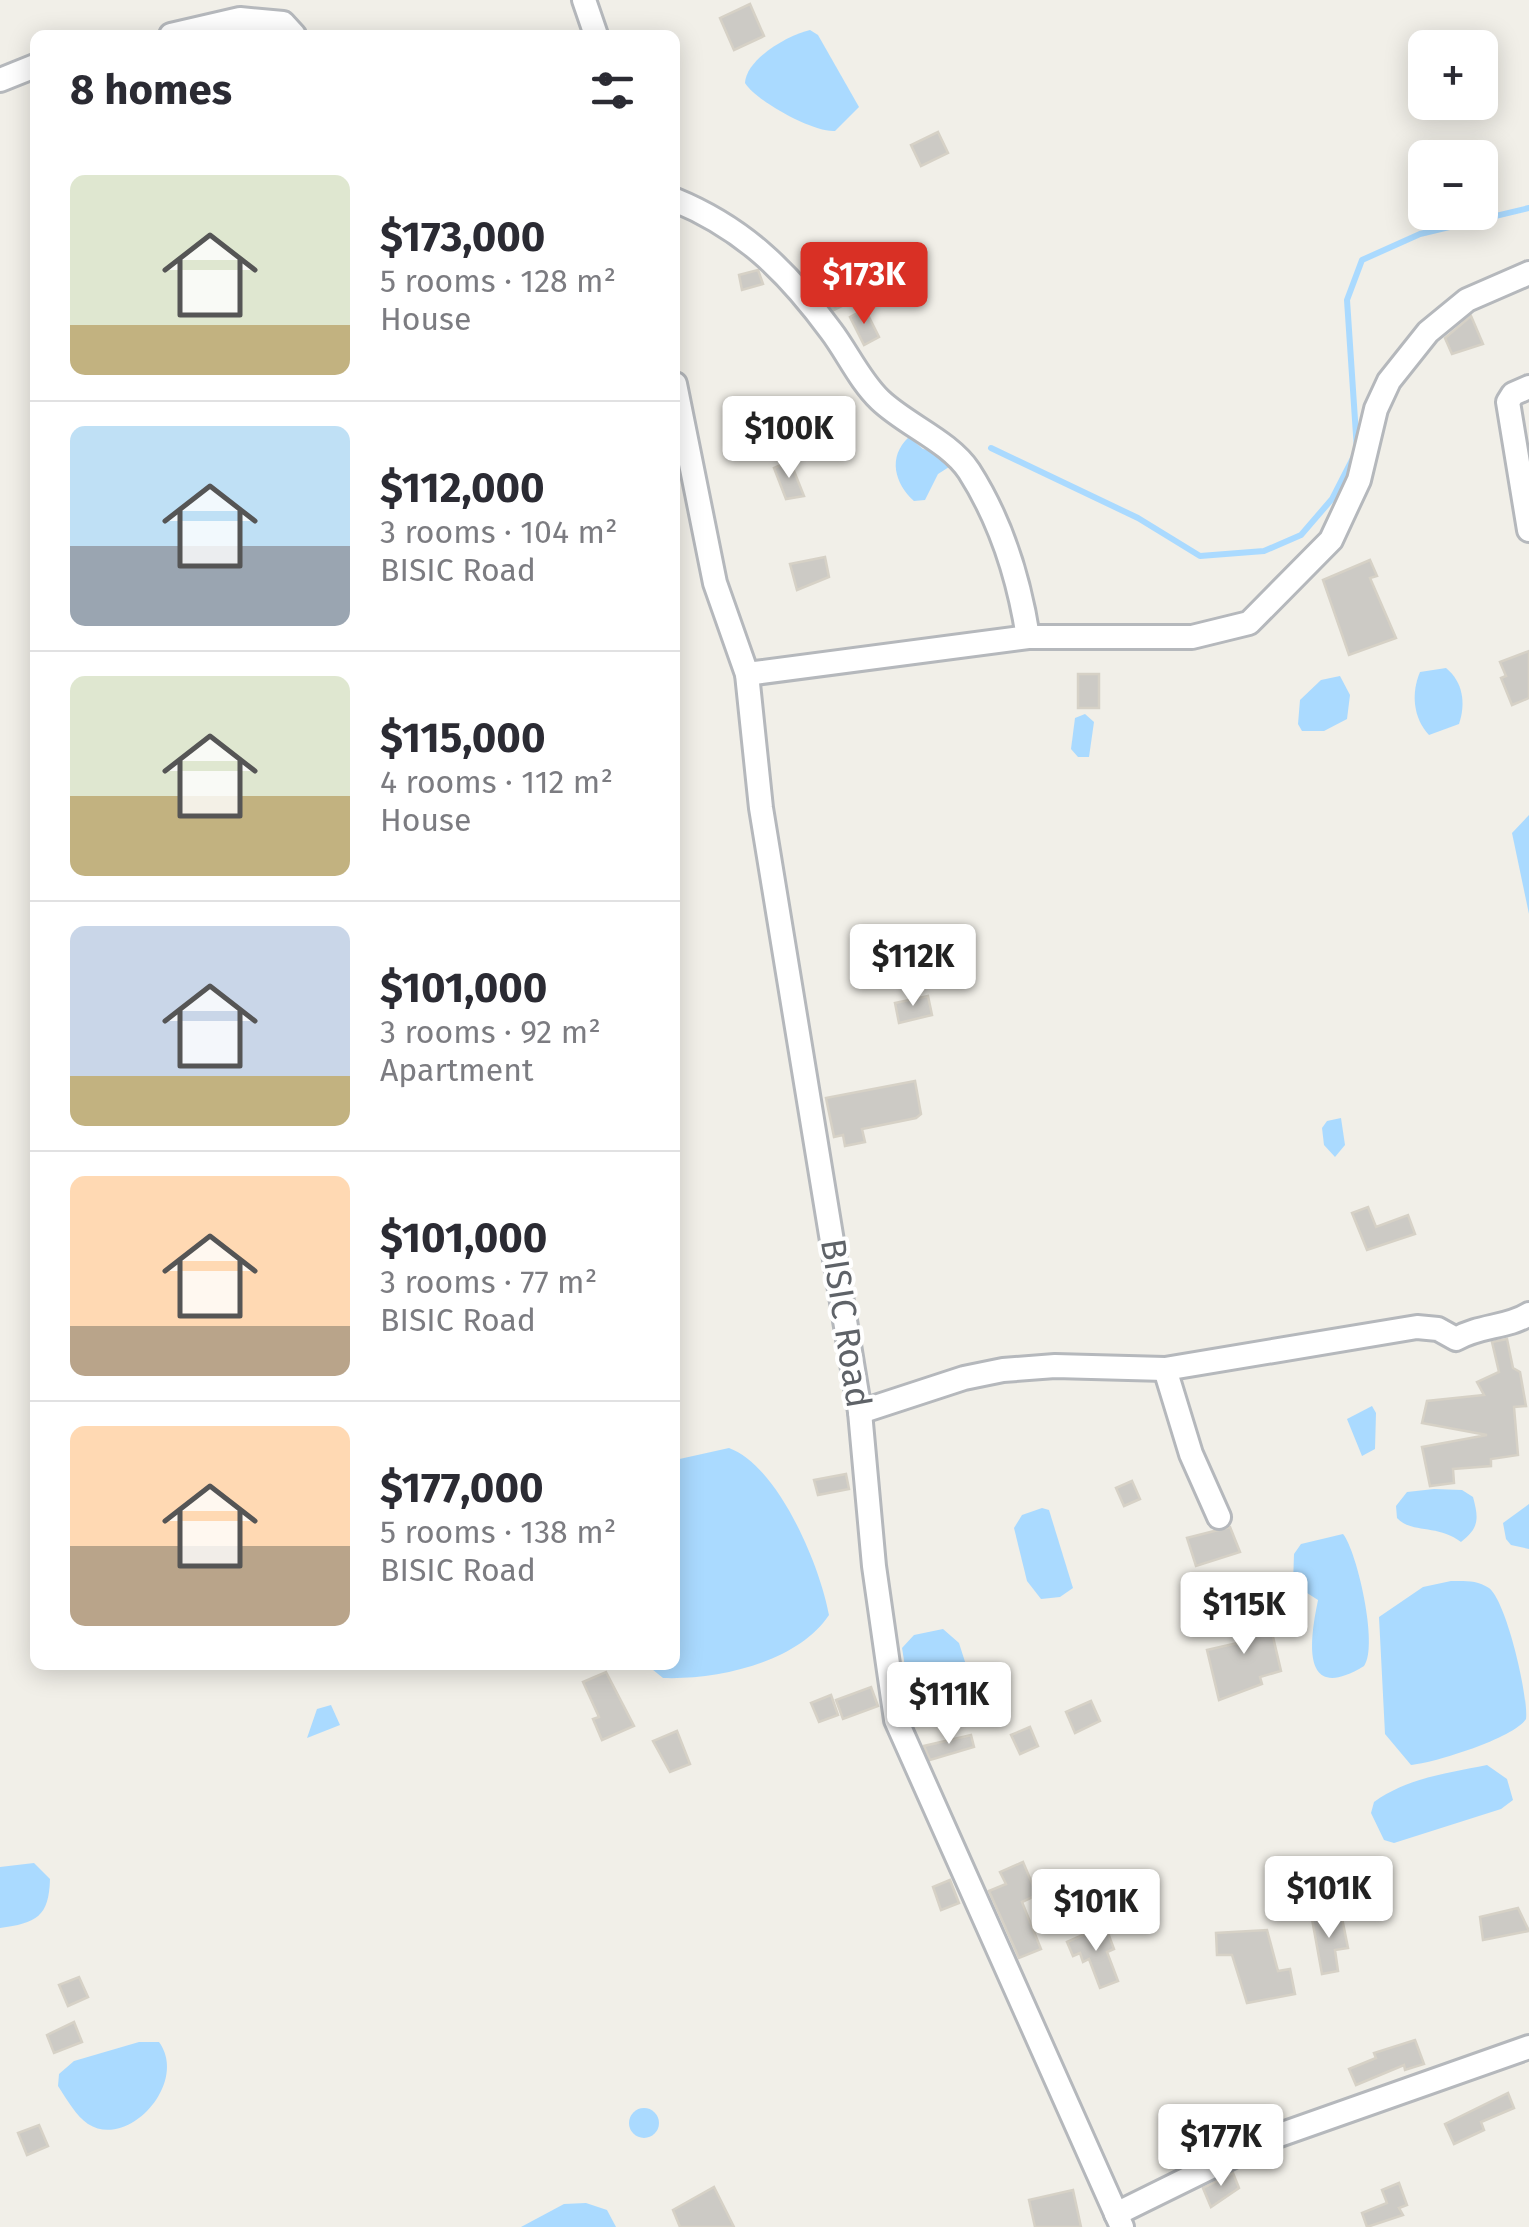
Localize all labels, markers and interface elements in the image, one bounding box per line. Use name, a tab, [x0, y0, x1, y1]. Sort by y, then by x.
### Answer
map controls	[1408, 30, 1498, 230]
button: +	[1408, 30, 1498, 120]
icon: filters	[585, 63, 640, 118]
text: 8 homes	[70, 65, 232, 115]
button: −	[1408, 140, 1498, 230]
text: $173,000	[380, 212, 545, 262]
icon: home	[150, 215, 270, 335]
pin: $173K	[794, 242, 934, 327]
text: $173K	[823, 255, 905, 293]
text: 5 rooms · 128 m²	[380, 262, 616, 300]
text: House	[380, 300, 471, 338]
pin: $100K	[719, 396, 859, 481]
text: $100K	[745, 409, 833, 447]
text: $112,000	[380, 463, 545, 513]
icon: home	[150, 466, 270, 586]
text: 3 rooms · 104 m²	[380, 513, 618, 551]
text: BISIC Road	[380, 551, 536, 589]
text: $115,000	[380, 713, 545, 763]
icon: home	[150, 716, 270, 836]
text: 4 rooms · 112 m²	[380, 763, 613, 801]
text: House	[380, 801, 471, 839]
pin: $112K	[843, 924, 983, 1009]
text: $112K	[872, 937, 954, 975]
text: $101,000	[380, 963, 547, 1013]
icon: home	[150, 966, 270, 1086]
text: 3 rooms · 92 m²	[380, 1013, 601, 1051]
text: Apartment	[380, 1051, 534, 1089]
text: $101,000	[380, 1213, 547, 1263]
icon: home	[150, 1216, 270, 1336]
street label: BISIC Road	[812, 1235, 880, 1411]
text: 3 rooms · 77 m²	[380, 1263, 597, 1301]
text: BISIC Road	[380, 1301, 536, 1339]
text: $177,000	[380, 1463, 544, 1513]
icon: home	[150, 1466, 270, 1586]
text: 5 rooms · 138 m²	[380, 1513, 616, 1551]
text: BISIC Road	[380, 1551, 536, 1589]
pin: $115K	[1174, 1572, 1314, 1657]
text: $115K	[1203, 1585, 1285, 1623]
pin: $111K	[879, 1662, 1019, 1747]
text: $111K	[909, 1675, 989, 1713]
pin: $101K	[1259, 1856, 1399, 1941]
pin: $101K	[1026, 1869, 1166, 1954]
text: $101K	[1287, 1869, 1371, 1907]
text: $101K	[1054, 1882, 1138, 1920]
pin: $177K	[1151, 2104, 1291, 2189]
text: $177K	[1180, 2117, 1262, 2155]

